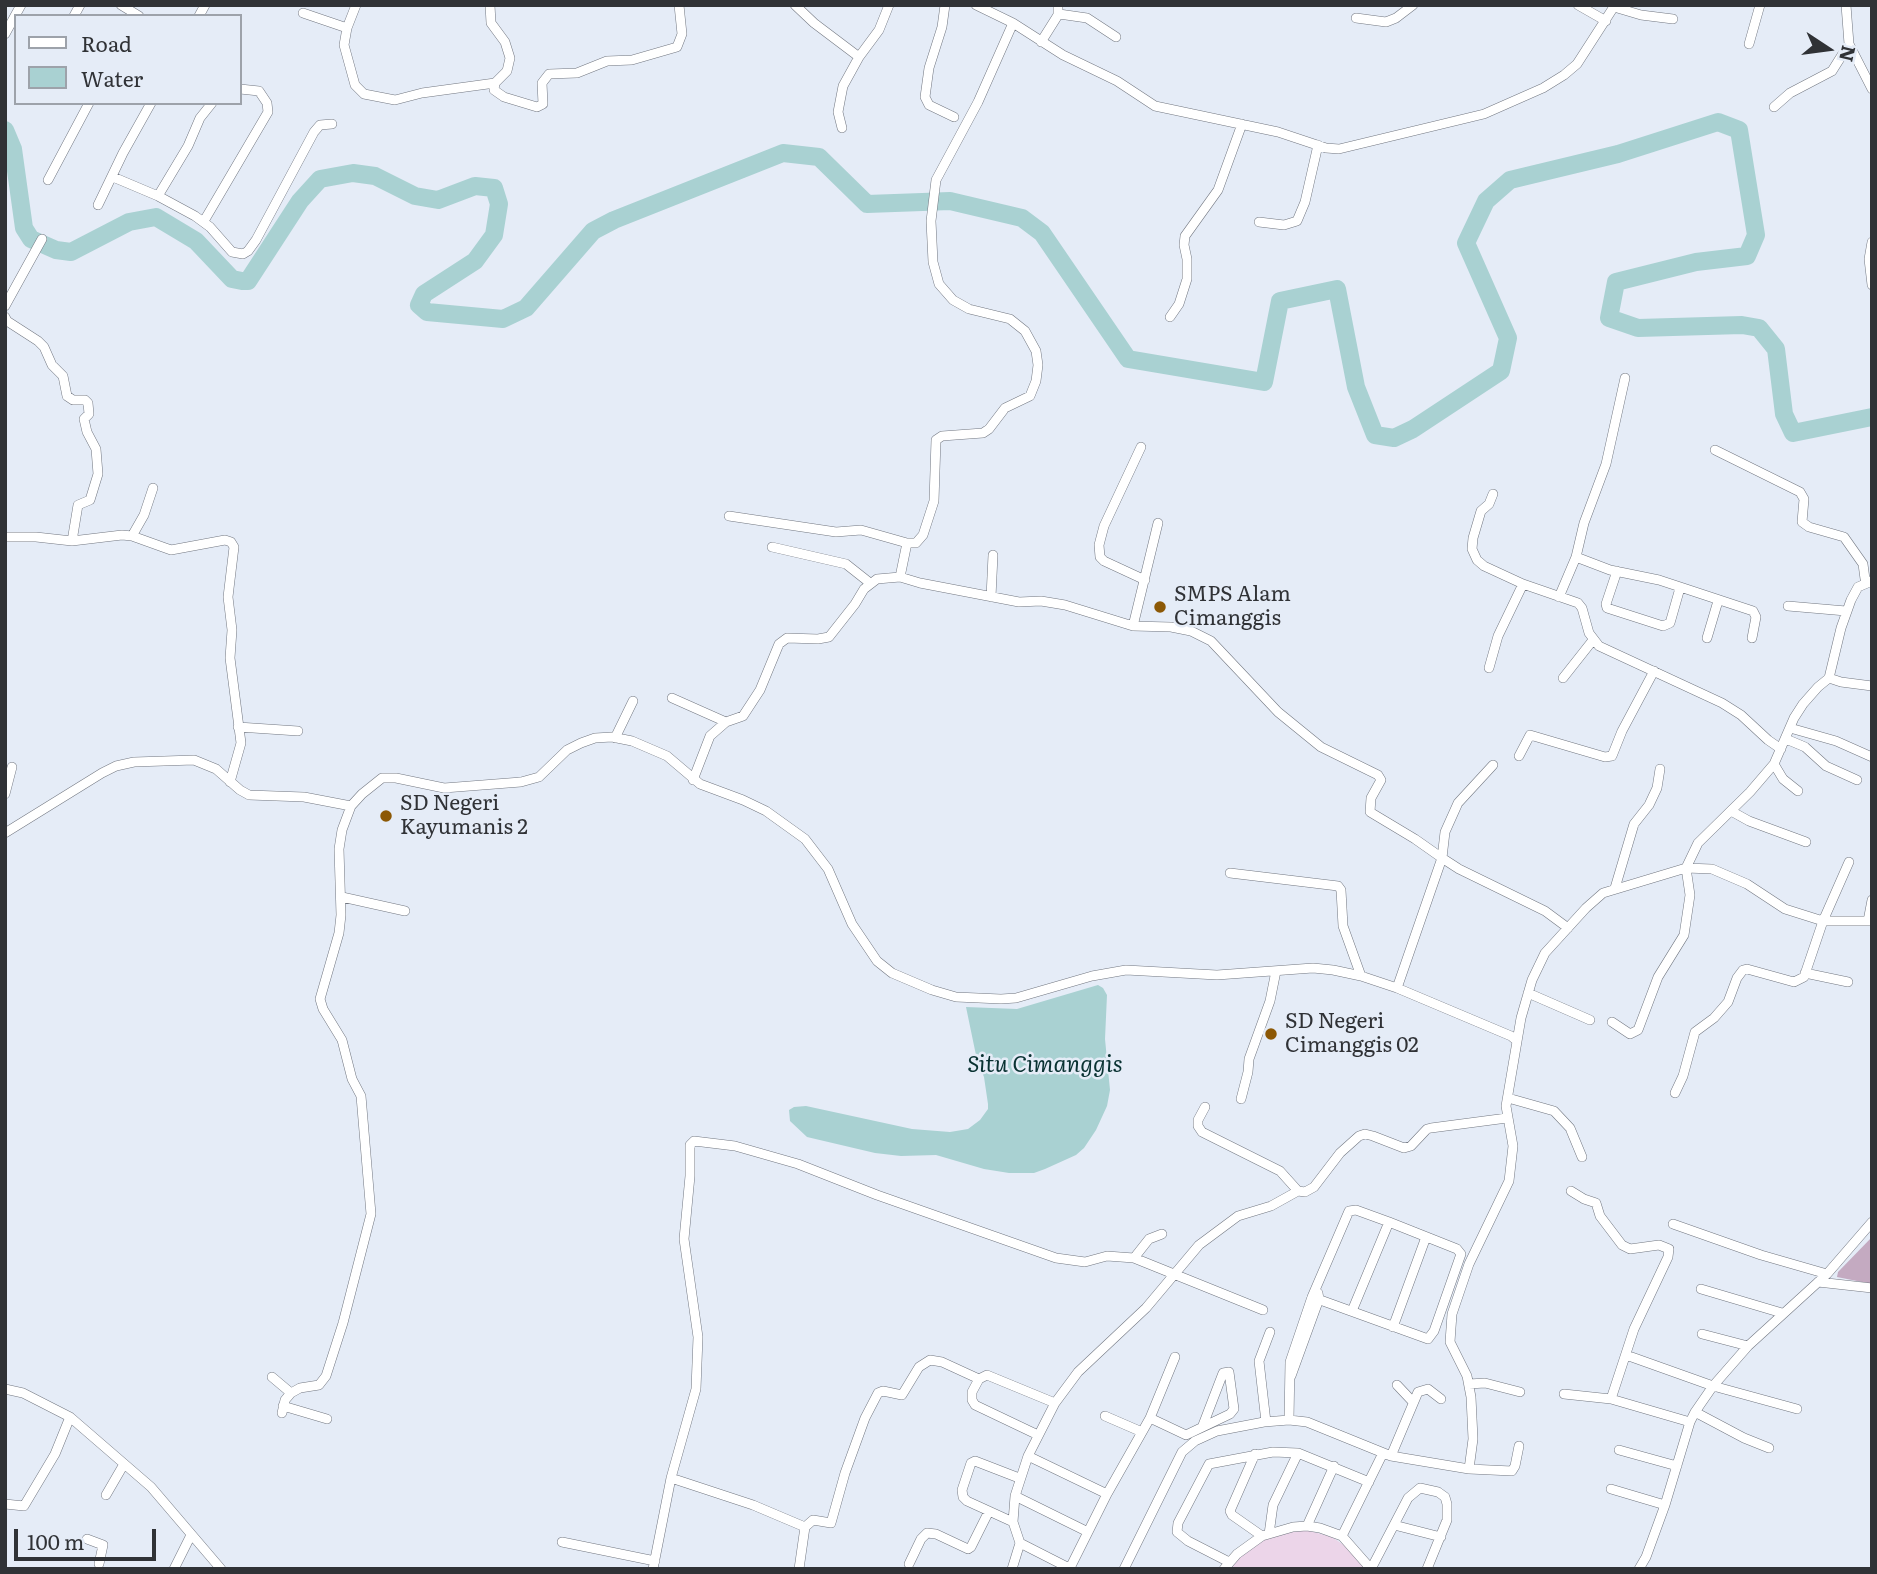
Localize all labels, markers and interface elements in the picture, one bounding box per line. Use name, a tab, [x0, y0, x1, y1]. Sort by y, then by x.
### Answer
legend	[14, 14, 242, 105]
north arrow	[1793, 14, 1863, 84]
text: Road	[81, 27, 132, 58]
text: N	[1833, 43, 1864, 65]
text: Water	[81, 62, 143, 93]
place label: SMPS Alam Cimanggis	[1174, 582, 1291, 632]
marker: SMPS Alam Cimanggis	[1152, 599, 1168, 615]
place label: SD Negeri Kayumanis 2	[400, 791, 528, 841]
marker: SD Negeri Kayumanis 2	[378, 808, 394, 824]
place label: SD Negeri Cimanggis 02	[1285, 1009, 1419, 1059]
marker: SD Negeri Cimanggis 02	[1263, 1026, 1279, 1042]
water label: Situ Cimanggis	[967, 1051, 1123, 1079]
scale bar	[18, 1514, 159, 1558]
text: 100 m	[27, 1525, 84, 1556]

